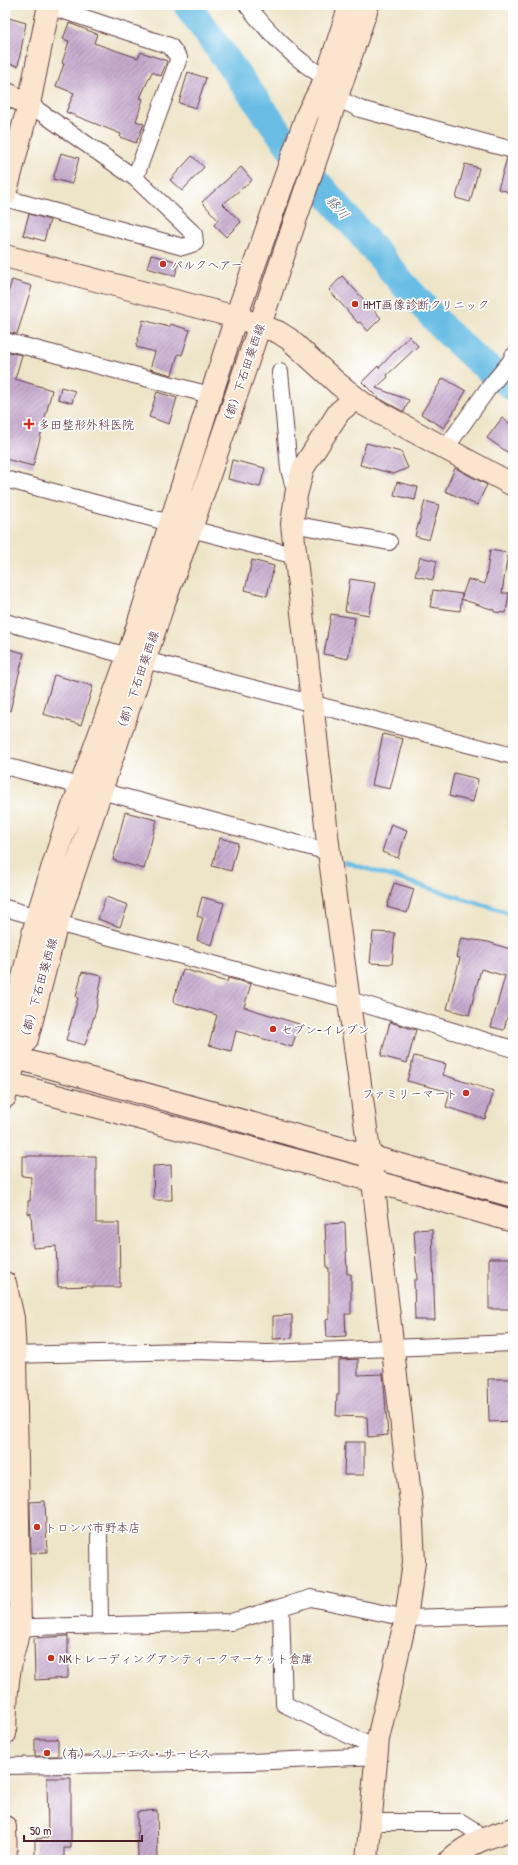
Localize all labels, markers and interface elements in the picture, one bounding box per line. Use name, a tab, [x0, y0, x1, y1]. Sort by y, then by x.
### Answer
water label: 貉川	[323, 191, 353, 223]
place label: パルクヘアー	[171, 256, 243, 273]
marker: パルクヘアー	[158, 259, 168, 269]
place label: HMT画像診断クリニック	[363, 296, 489, 313]
marker: HMT画像診断クリニック	[350, 299, 360, 309]
street label: （都）下石田葵西線	[217, 321, 269, 429]
place label: 多田整形外科医院	[38, 416, 134, 433]
marker: 多田整形外科医院	[23, 418, 35, 430]
street label: （都）下石田葵西線	[111, 628, 163, 736]
street label: （都）下石田葵西線	[15, 936, 61, 1044]
place label: セブン-イレブン	[281, 1021, 370, 1038]
marker: セブン-イレブン	[268, 1024, 278, 1034]
place label: ファミリーマート	[362, 1085, 458, 1102]
marker: ファミリーマート	[461, 1088, 471, 1098]
place label: トロンバ市野本店	[45, 1519, 141, 1536]
marker: トロンバ市野本店	[32, 1522, 42, 1532]
place label: NKトレーディングアンティークマーケット倉庫	[59, 1650, 313, 1667]
marker: NKトレーディングアンティークマーケット倉庫	[46, 1653, 56, 1663]
place label: （有）スリーエス・サービス	[55, 1745, 211, 1762]
marker: （有）スリーエス・サービス	[42, 1748, 52, 1758]
scale bar	[24, 1817, 142, 1843]
text: 50 m	[30, 1822, 51, 1839]

